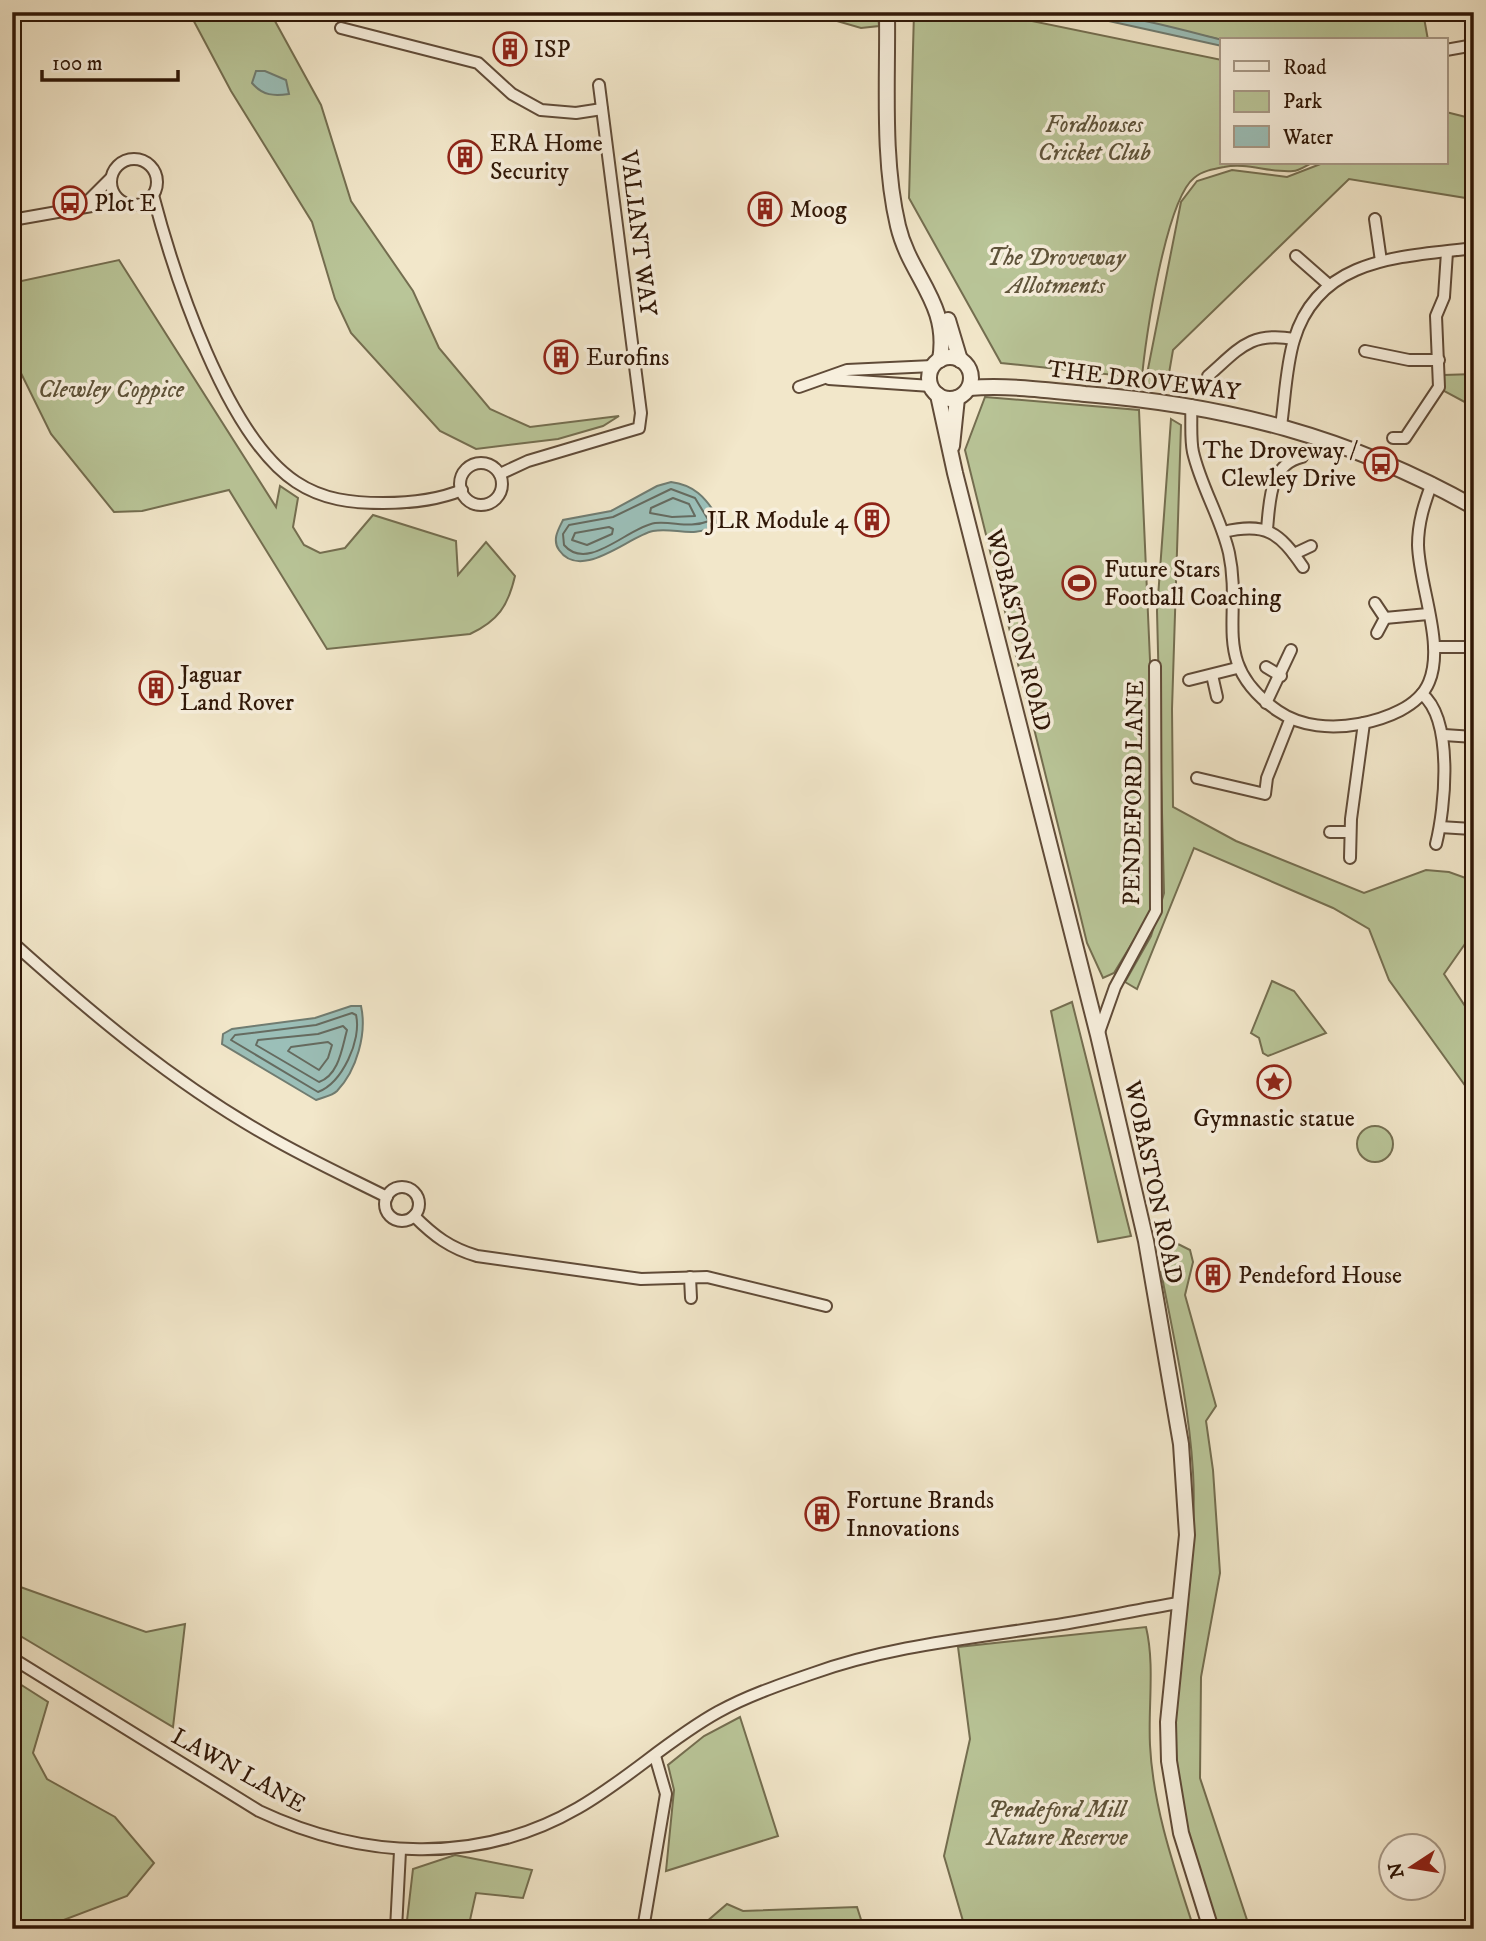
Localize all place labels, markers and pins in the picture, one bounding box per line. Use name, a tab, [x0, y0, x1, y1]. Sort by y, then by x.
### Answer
building icon: ISP	[491, 30, 529, 68]
place label: ISP	[534, 35, 570, 65]
place label: ERA Home Security	[490, 129, 603, 187]
building icon: ERA Home Security	[446, 138, 484, 176]
bus stop icon: Plot E	[51, 184, 89, 222]
place label: Plot E	[94, 189, 156, 219]
building icon: Moog	[746, 190, 784, 228]
place label: Moog	[790, 195, 847, 225]
building icon: Eurofins	[542, 338, 580, 376]
place label: Eurofins	[586, 343, 669, 373]
place label: The Droveway / Clewley Drive	[1203, 436, 1358, 494]
bus stop icon: The Droveway / Clewley Drive	[1362, 445, 1400, 483]
building icon: JLR Module 4	[853, 501, 891, 539]
place label: JLR Module 4	[705, 506, 849, 536]
place label: Future Stars Football Coaching	[1104, 555, 1281, 613]
sports icon: Future Stars Football Coaching	[1060, 564, 1098, 602]
place label: Jaguar Land Rover	[178, 660, 294, 718]
building icon: Jaguar Land Rover	[137, 669, 175, 707]
place icon: Gymnastic statue	[1255, 1063, 1293, 1101]
place label: Gymnastic statue	[1193, 1104, 1355, 1134]
building icon: Pendeford House	[1194, 1256, 1232, 1294]
place label: Pendeford House	[1238, 1261, 1402, 1291]
place label: Fortune Brands Innovations	[846, 1486, 994, 1544]
building icon: Fortune Brands Innovations	[803, 1495, 841, 1533]

